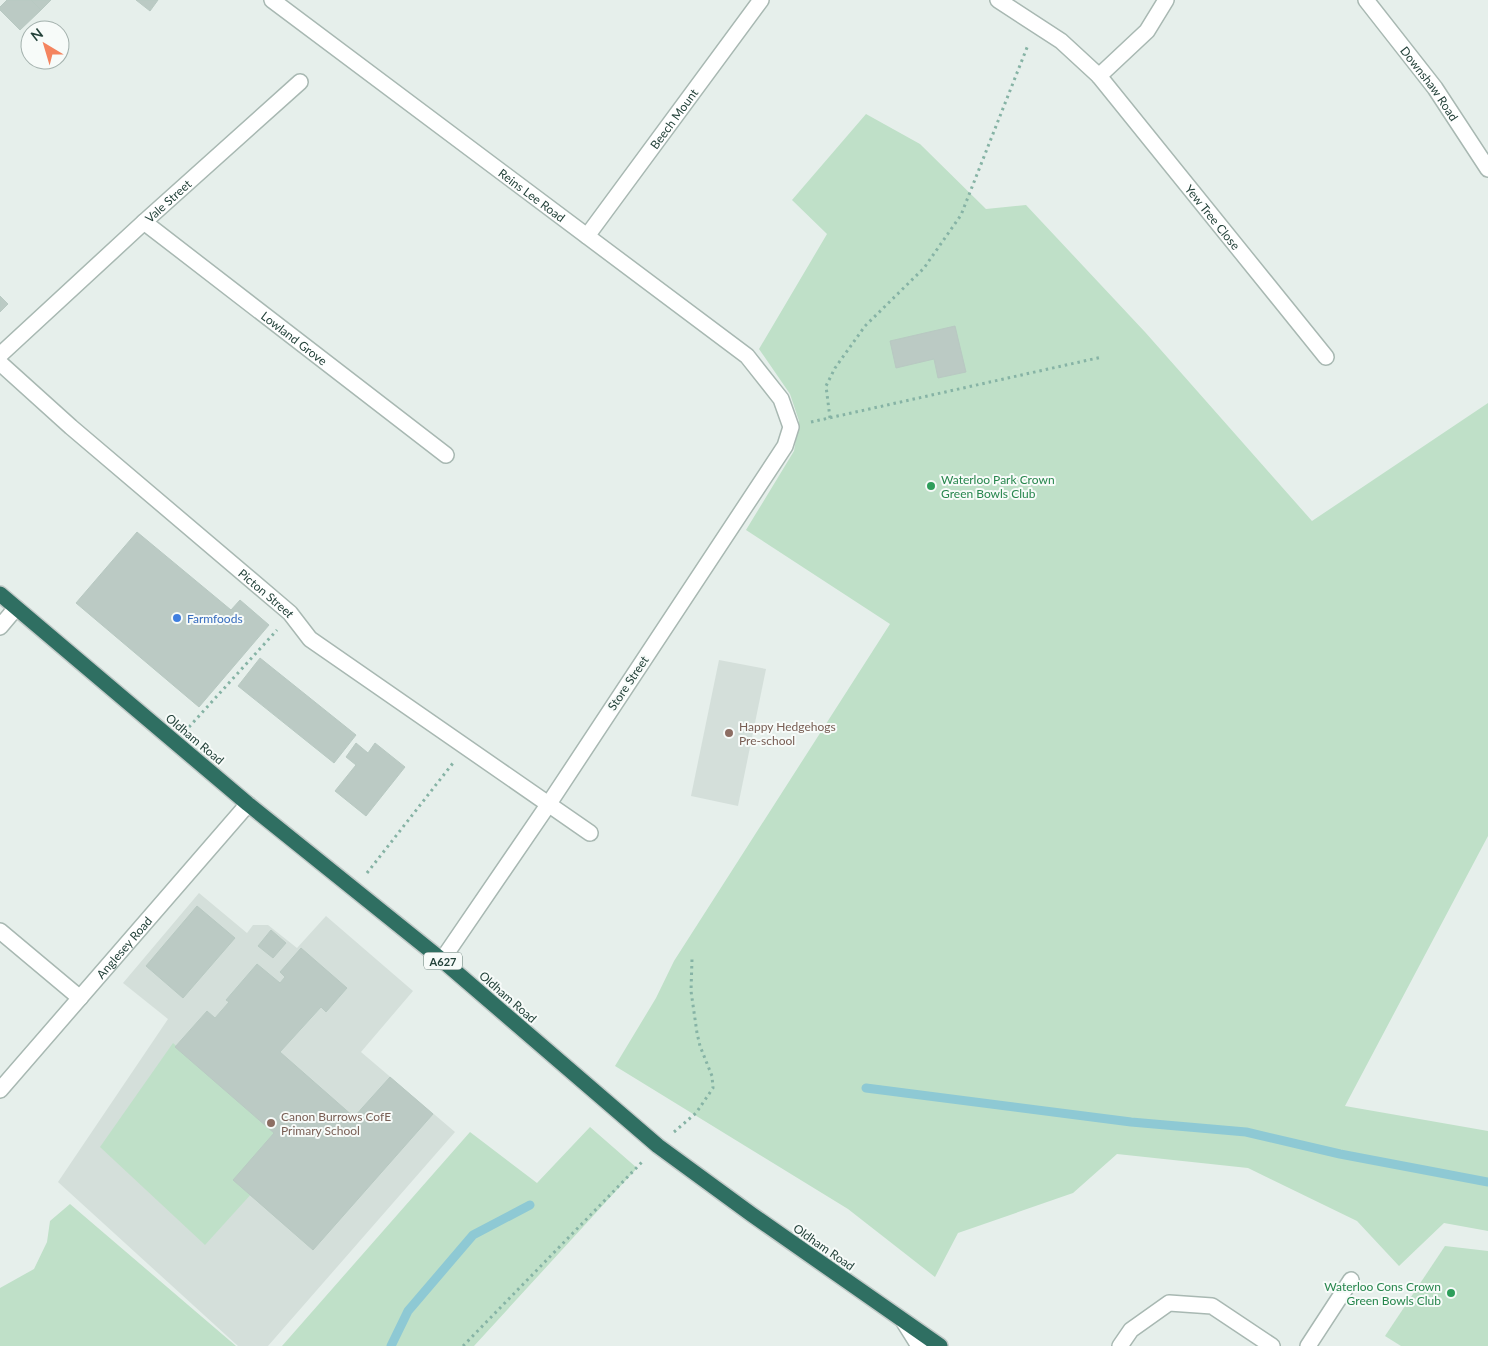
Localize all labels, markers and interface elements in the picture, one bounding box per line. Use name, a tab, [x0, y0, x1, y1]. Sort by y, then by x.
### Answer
north arrow	[20, 20, 70, 70]
text: N	[27, 24, 46, 44]
street label: Downshaw Road	[1398, 43, 1462, 123]
street label: Beech Mount	[646, 85, 701, 152]
street label: Reins Lee Road	[496, 165, 568, 225]
street label: Vale Street	[142, 176, 195, 225]
street label: Yew Tree Close	[1182, 181, 1244, 252]
street label: Lowland Grove	[259, 308, 330, 368]
place label: Waterloo Park Crown Green Bowls Club	[941, 472, 1055, 501]
marker: Waterloo Park Crown Green Bowls Club	[925, 480, 937, 492]
street label: Picton Street	[236, 565, 298, 621]
place label: Farmfoods	[187, 611, 243, 626]
marker: Farmfoods	[171, 612, 183, 624]
street label: Store Street	[604, 652, 652, 713]
street label: Oldham Road	[163, 710, 227, 768]
place label: Happy Hedgehogs Pre-school	[739, 719, 836, 748]
marker: Happy Hedgehogs Pre-school	[723, 727, 735, 739]
street label: Anglesey Road	[93, 913, 155, 981]
road number: A627	[424, 952, 462, 969]
street label: Oldham Road	[476, 968, 540, 1026]
place label: Canon Burrows CofE Primary School	[281, 1109, 391, 1138]
marker: Canon Burrows CofE Primary School	[265, 1117, 277, 1129]
street label: Oldham Road	[791, 1220, 857, 1274]
place label: Waterloo Cons Crown Green Bowls Club	[1324, 1279, 1441, 1308]
marker: Waterloo Cons Crown Green Bowls Club	[1445, 1287, 1457, 1299]

